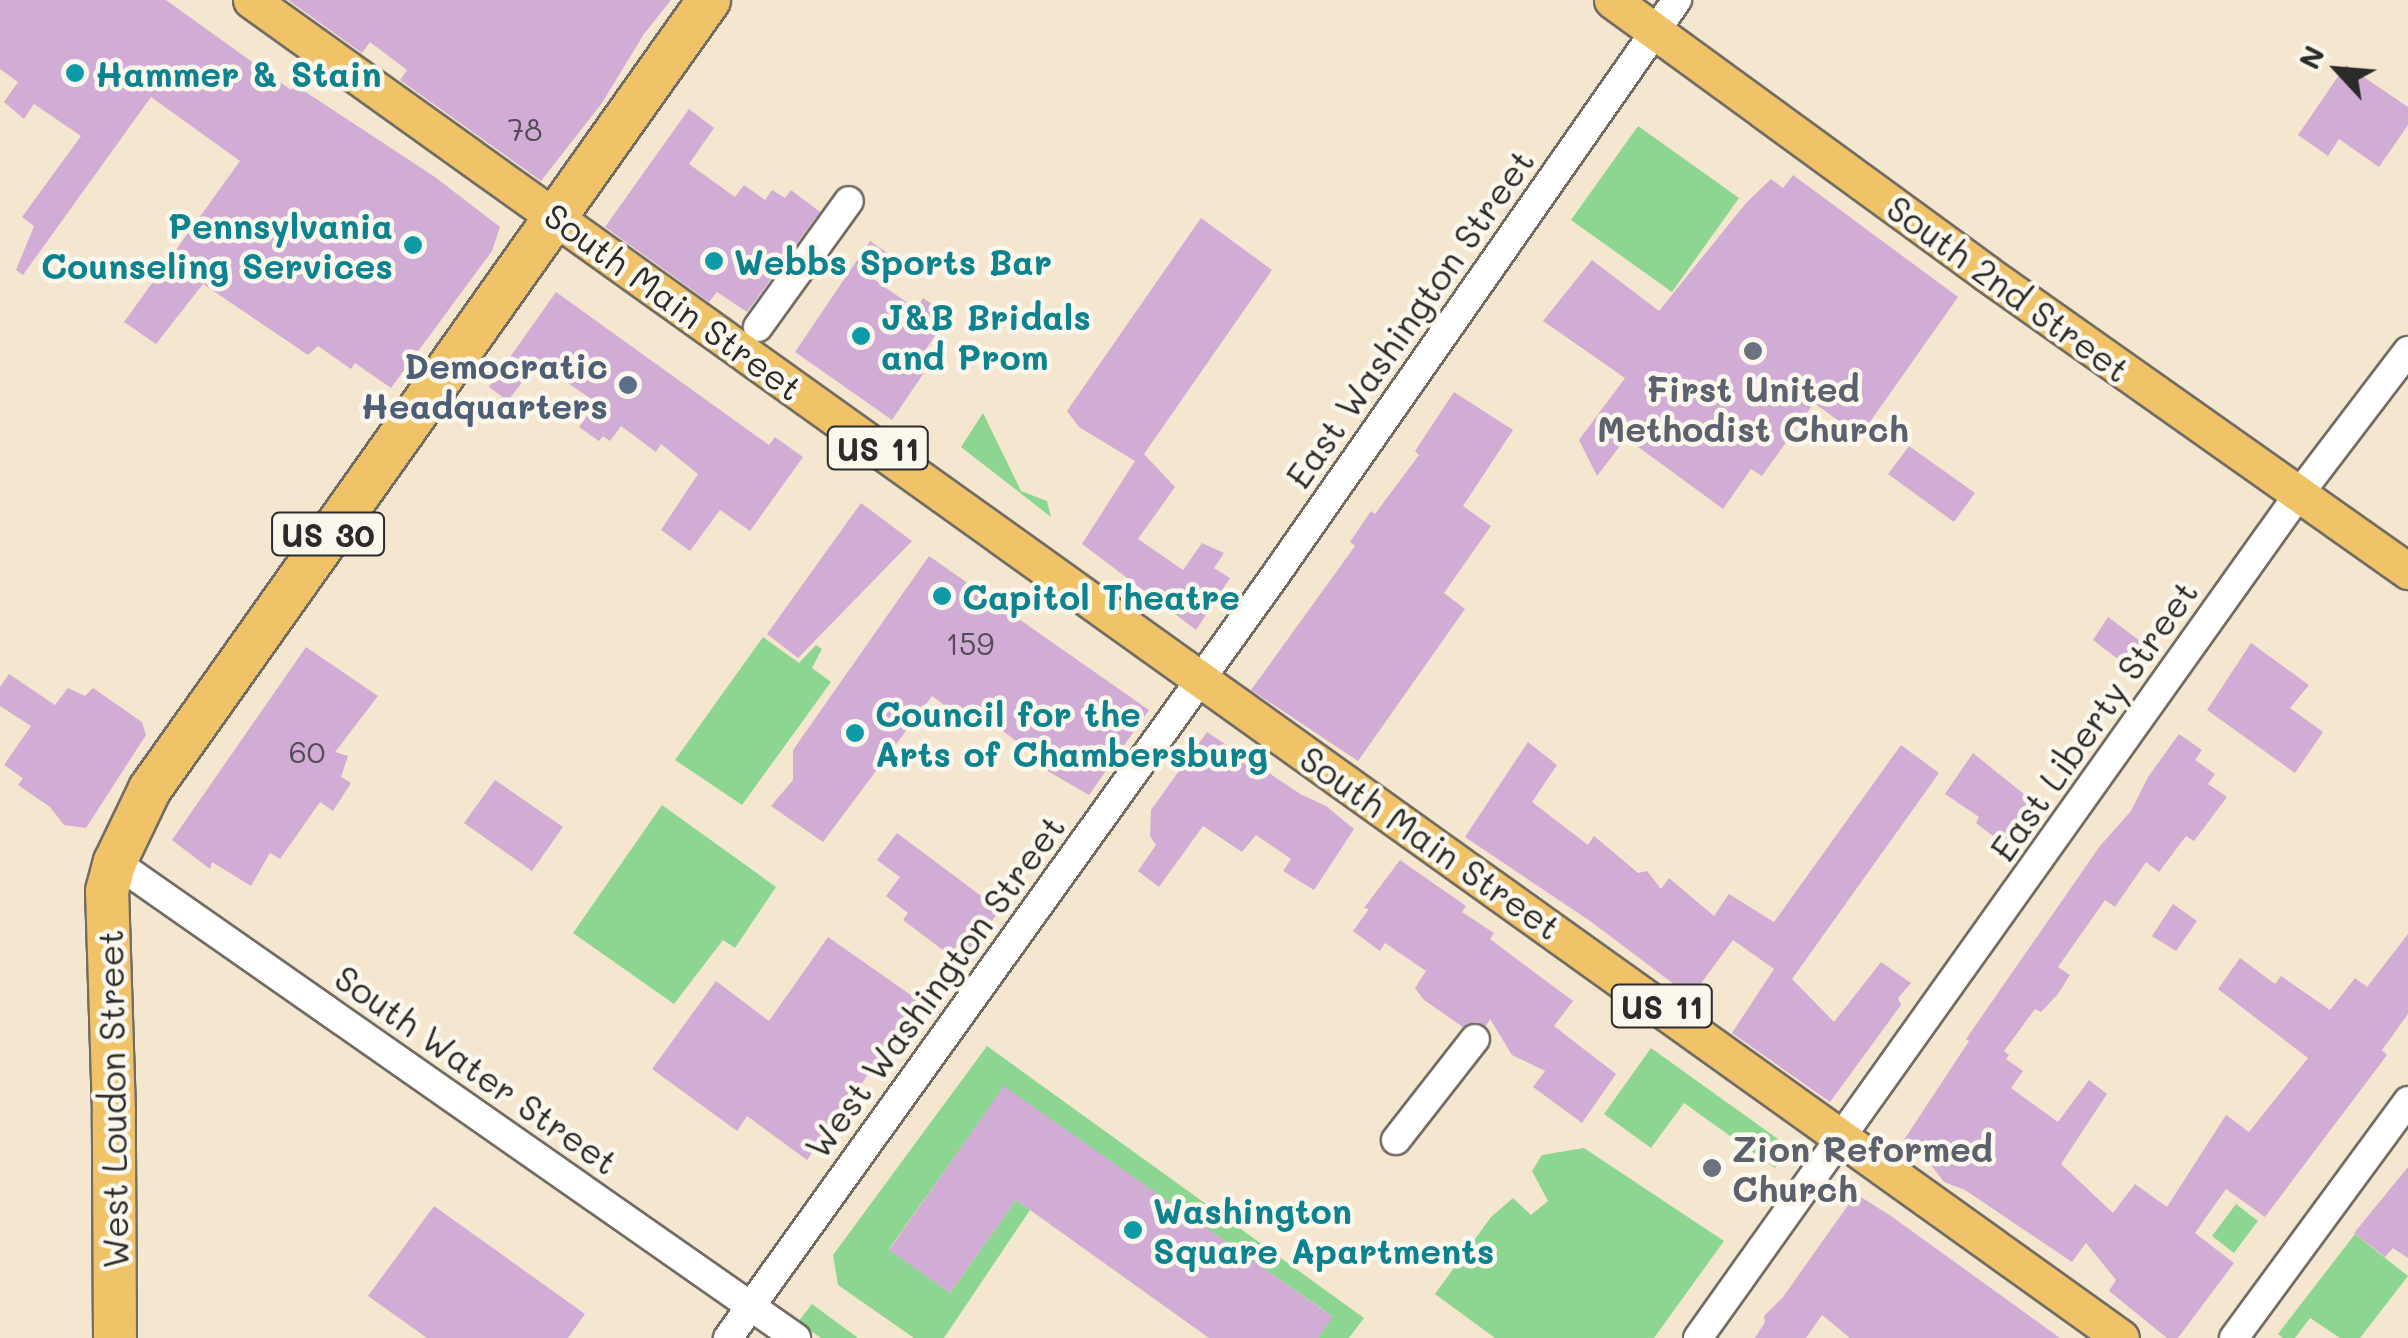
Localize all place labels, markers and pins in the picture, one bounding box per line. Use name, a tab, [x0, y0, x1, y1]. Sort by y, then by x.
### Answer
place label: Hammer & Stain	[95, 52, 382, 94]
marker: Hammer & Stain	[64, 62, 86, 84]
place label: Pennsylvania Counseling Services	[41, 204, 393, 286]
marker: Pennsylvania Counseling Services	[402, 234, 424, 256]
place label: Webbs Sports Bar	[734, 240, 1052, 282]
marker: Webbs Sports Bar	[703, 250, 725, 272]
place label: J&B Bridals and Prom	[881, 295, 1091, 377]
marker: J&B Bridals and Prom	[850, 325, 872, 347]
marker: First United Methodist Church	[1742, 340, 1764, 362]
place label: Democratic Headquarters	[361, 344, 608, 426]
place label: First United Methodist Church	[1597, 367, 1909, 449]
marker: Democratic Headquarters	[617, 374, 639, 396]
place label: Capitol Theatre	[962, 575, 1240, 617]
marker: Capitol Theatre	[931, 585, 953, 607]
place label: Council for the Arts of Chambersburg	[875, 692, 1268, 774]
marker: Council for the Arts of Chambersburg	[844, 722, 866, 744]
place label: Zion Reformed Church	[1732, 1127, 1993, 1209]
marker: Zion Reformed Church	[1701, 1157, 1723, 1179]
place label: Washington Square Apartments	[1153, 1189, 1494, 1271]
marker: Washington Square Apartments	[1122, 1219, 1144, 1241]

